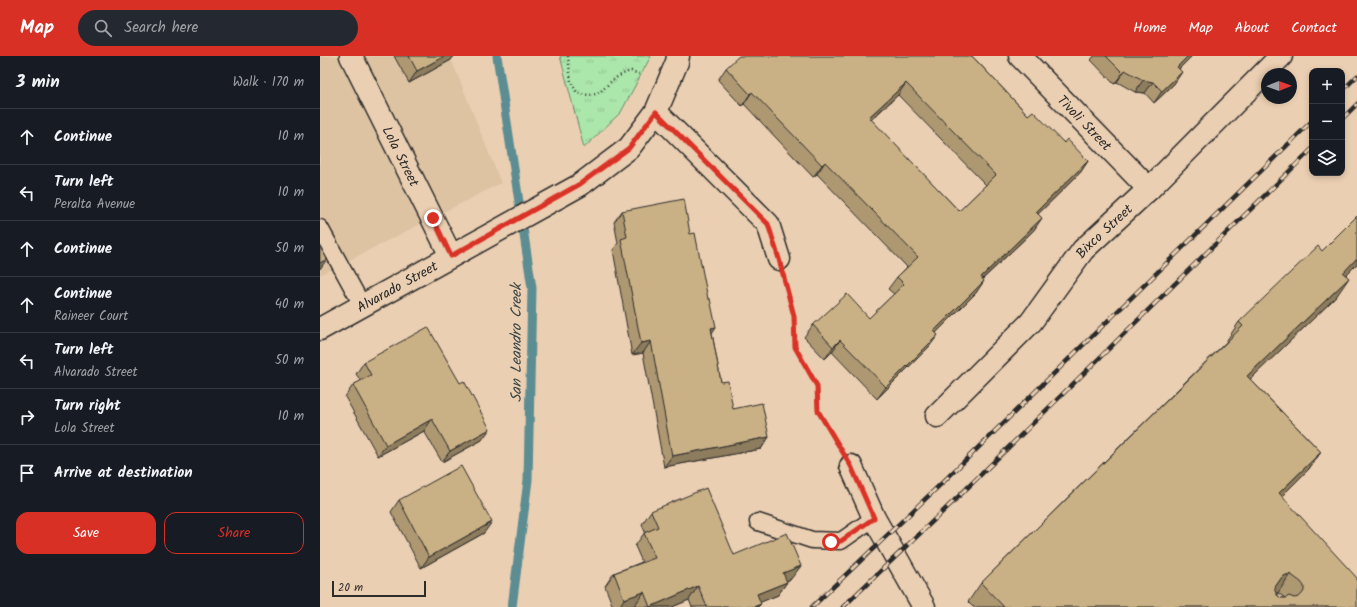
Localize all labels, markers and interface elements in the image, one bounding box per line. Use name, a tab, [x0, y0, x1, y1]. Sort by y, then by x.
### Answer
search box	[78, 10, 358, 46]
text: Map	[20, 13, 54, 43]
text: Search here	[124, 16, 198, 40]
icon: search	[92, 17, 114, 39]
text: Home	[1133, 17, 1167, 39]
text: Map	[1189, 17, 1213, 39]
text: About	[1235, 17, 1269, 39]
text: Contact	[1291, 17, 1337, 39]
north arrow	[1261, 68, 1297, 104]
map controls	[1309, 68, 1345, 176]
button: +	[1309, 68, 1345, 104]
text: 3 min	[16, 69, 60, 96]
text: Walk · 170 m	[233, 72, 304, 93]
street label: Tivoli Street	[1051, 90, 1117, 157]
button: −	[1309, 104, 1345, 140]
street label: Lola Street	[376, 123, 425, 191]
text: Continue	[54, 125, 112, 149]
icon: ahead	[16, 126, 38, 148]
text: 10 m	[278, 126, 304, 147]
button: layers	[1309, 140, 1345, 176]
text: Turn left	[54, 170, 114, 194]
icon: left	[16, 182, 38, 204]
text: 10 m	[278, 182, 304, 203]
text: Peralta Avenue	[54, 194, 135, 215]
street label: Bixco Street	[1070, 199, 1139, 263]
route end	[424, 209, 442, 227]
text: Continue	[54, 237, 112, 261]
icon: ahead	[16, 238, 38, 260]
text: 50 m	[275, 238, 304, 259]
street label: Alvarado Street	[353, 255, 443, 319]
text: Continue	[54, 282, 112, 306]
water label: San Leandro Creek	[505, 282, 529, 402]
icon: ahead	[16, 294, 38, 316]
text: 40 m	[275, 294, 304, 315]
text: Raineer Court	[54, 306, 128, 327]
text: Turn left	[54, 338, 114, 362]
icon: left	[16, 350, 38, 372]
text: 50 m	[275, 350, 304, 371]
text: Alvarado Street	[54, 362, 138, 383]
text: Turn right	[54, 394, 121, 418]
icon: right	[16, 406, 38, 428]
text: 10 m	[278, 406, 304, 427]
text: Lola Street	[54, 418, 114, 439]
text: Arrive at destination	[54, 461, 193, 485]
icon: arrive	[16, 462, 38, 484]
button: Save	[16, 512, 156, 554]
button: Share	[164, 512, 304, 554]
route start	[822, 533, 840, 551]
scale bar	[332, 579, 426, 598]
text: 20 m	[338, 579, 363, 597]

